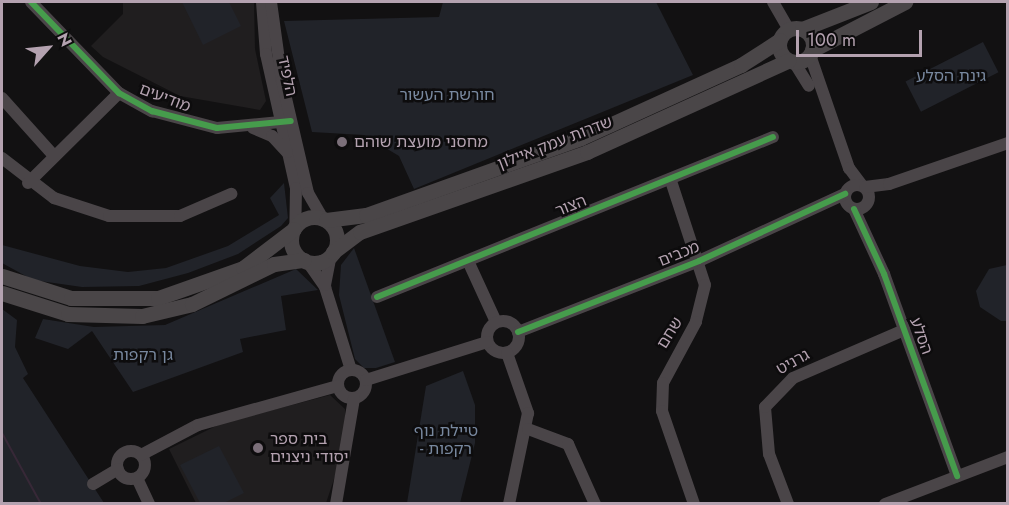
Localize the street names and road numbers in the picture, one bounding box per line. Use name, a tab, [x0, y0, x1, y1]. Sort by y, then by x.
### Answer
street label: הלפיד	[273, 54, 301, 98]
street label: מודיעים	[137, 79, 193, 117]
street label: שדרות עמק איילון	[495, 112, 615, 174]
street label: הצור	[553, 191, 589, 221]
street label: מכבים	[656, 237, 702, 271]
street label: שחם	[653, 314, 687, 352]
street label: הסלע	[905, 315, 937, 357]
street label: גרניט	[773, 345, 813, 379]

